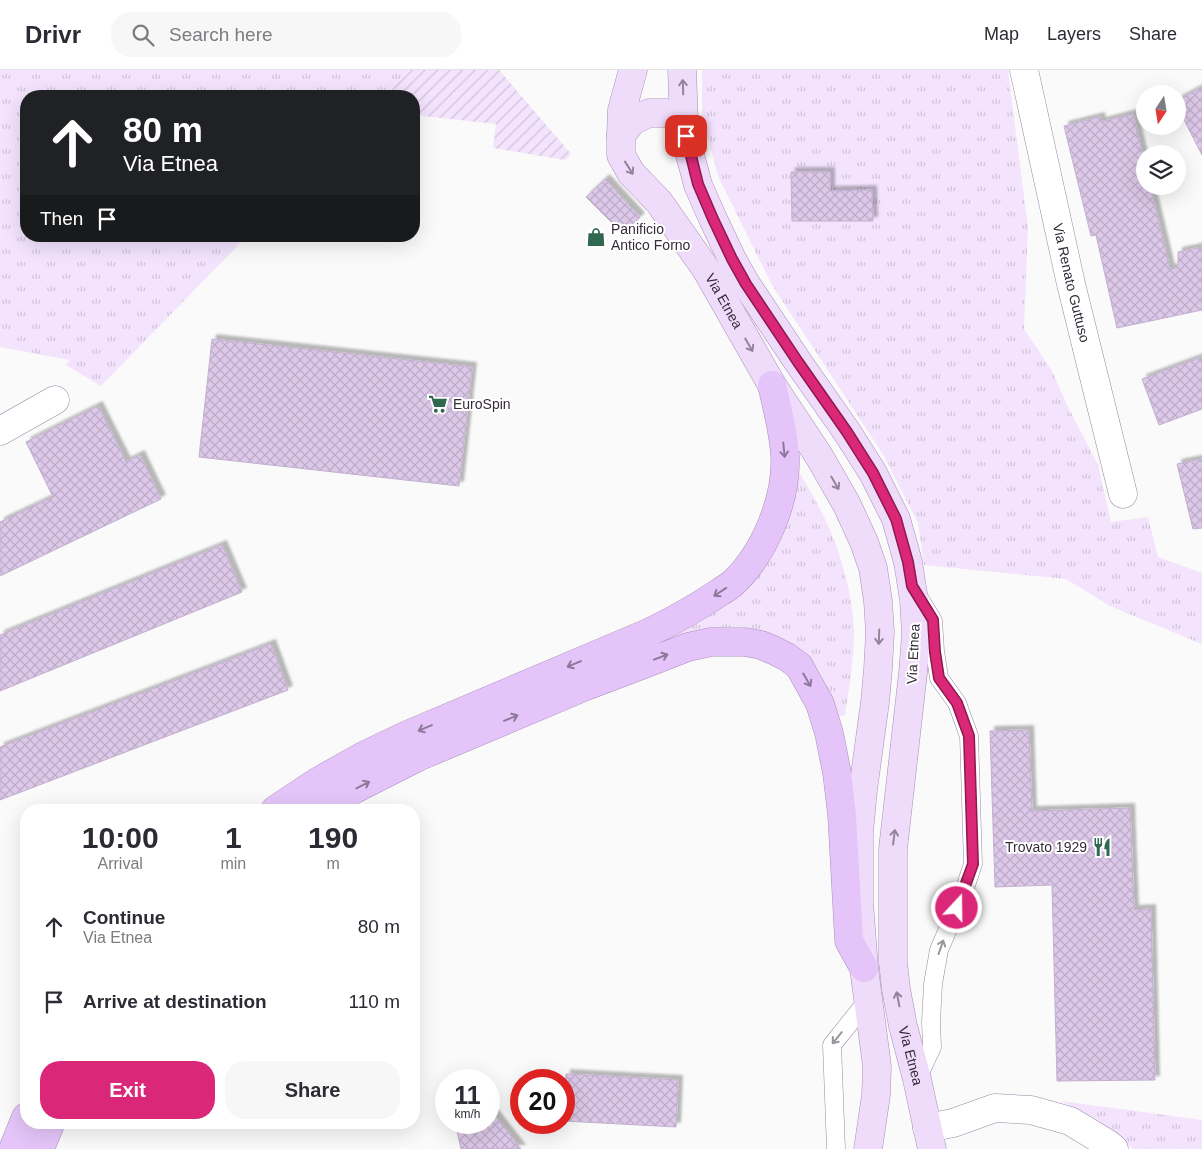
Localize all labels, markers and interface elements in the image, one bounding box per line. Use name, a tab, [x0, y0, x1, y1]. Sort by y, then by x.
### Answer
search box	[111, 12, 461, 57]
text: Drivr	[25, 21, 81, 48]
icon: search	[129, 21, 157, 49]
text: Search here	[169, 24, 273, 45]
text: Map	[984, 24, 1019, 44]
text: Layers	[1047, 24, 1101, 44]
text: Share	[1129, 24, 1177, 44]
one-way arrow	[678, 80, 687, 96]
north arrow	[1136, 85, 1186, 135]
map controls	[1136, 85, 1186, 195]
icon: ahead	[40, 110, 105, 175]
text: 80 m	[123, 110, 203, 149]
pin	[665, 115, 707, 157]
icon: arrive	[672, 122, 700, 150]
button: layers	[1136, 145, 1186, 195]
text: Via Etnea	[123, 151, 218, 176]
one-way arrow	[624, 160, 634, 174]
icon: arrive	[93, 205, 121, 233]
text: Then	[40, 208, 83, 229]
place label: Panificio Antico Forno	[611, 221, 691, 253]
street label: Via Renato Guttuso	[1050, 222, 1093, 344]
shop icon: Panificio Antico Forno	[585, 226, 607, 248]
street label: Via Etnea	[702, 271, 746, 331]
one-way arrow	[745, 337, 754, 352]
supermarket icon: EuroSpin	[427, 393, 449, 415]
place label: EuroSpin	[453, 396, 511, 412]
one-way arrow	[779, 442, 789, 458]
one-way arrow	[830, 475, 840, 490]
one-way arrow	[713, 587, 727, 597]
street label: Via Etnea	[903, 623, 923, 685]
one-way arrow	[874, 628, 884, 644]
one-way arrow	[653, 652, 669, 661]
one-way arrow	[567, 660, 583, 669]
one-way arrow	[803, 673, 813, 687]
one-way arrow	[503, 713, 518, 722]
one-way arrow	[418, 723, 433, 733]
one-way arrow	[355, 780, 370, 789]
text: 10:00	[82, 821, 159, 854]
text: 1	[225, 821, 242, 854]
text: 190	[308, 821, 358, 854]
one-way arrow	[889, 829, 899, 845]
restaurant icon: Trovato 1929	[1091, 836, 1113, 858]
place label: Trovato 1929	[1005, 839, 1087, 855]
text: Arrival	[98, 855, 143, 872]
text: min	[220, 855, 246, 872]
text: m	[326, 855, 340, 872]
position arrow	[930, 881, 982, 933]
text: Continue	[83, 907, 165, 928]
icon: ahead	[40, 913, 68, 941]
text: 80 m	[358, 916, 400, 937]
text: Via Etnea	[83, 929, 152, 946]
one-way arrow	[937, 940, 946, 955]
icon: arrive	[40, 988, 68, 1016]
text: Arrive at destination	[83, 991, 267, 1012]
text: 110 m	[349, 991, 400, 1012]
one-way arrow	[892, 992, 902, 1008]
street label: Via Etnea	[895, 1025, 926, 1087]
one-way arrow	[832, 1031, 843, 1044]
button: Exit	[40, 1061, 215, 1119]
button: Share	[225, 1061, 400, 1119]
speed limit sign: 20	[510, 1069, 575, 1134]
text: 11	[454, 1081, 481, 1109]
text: km/h	[454, 1107, 481, 1121]

